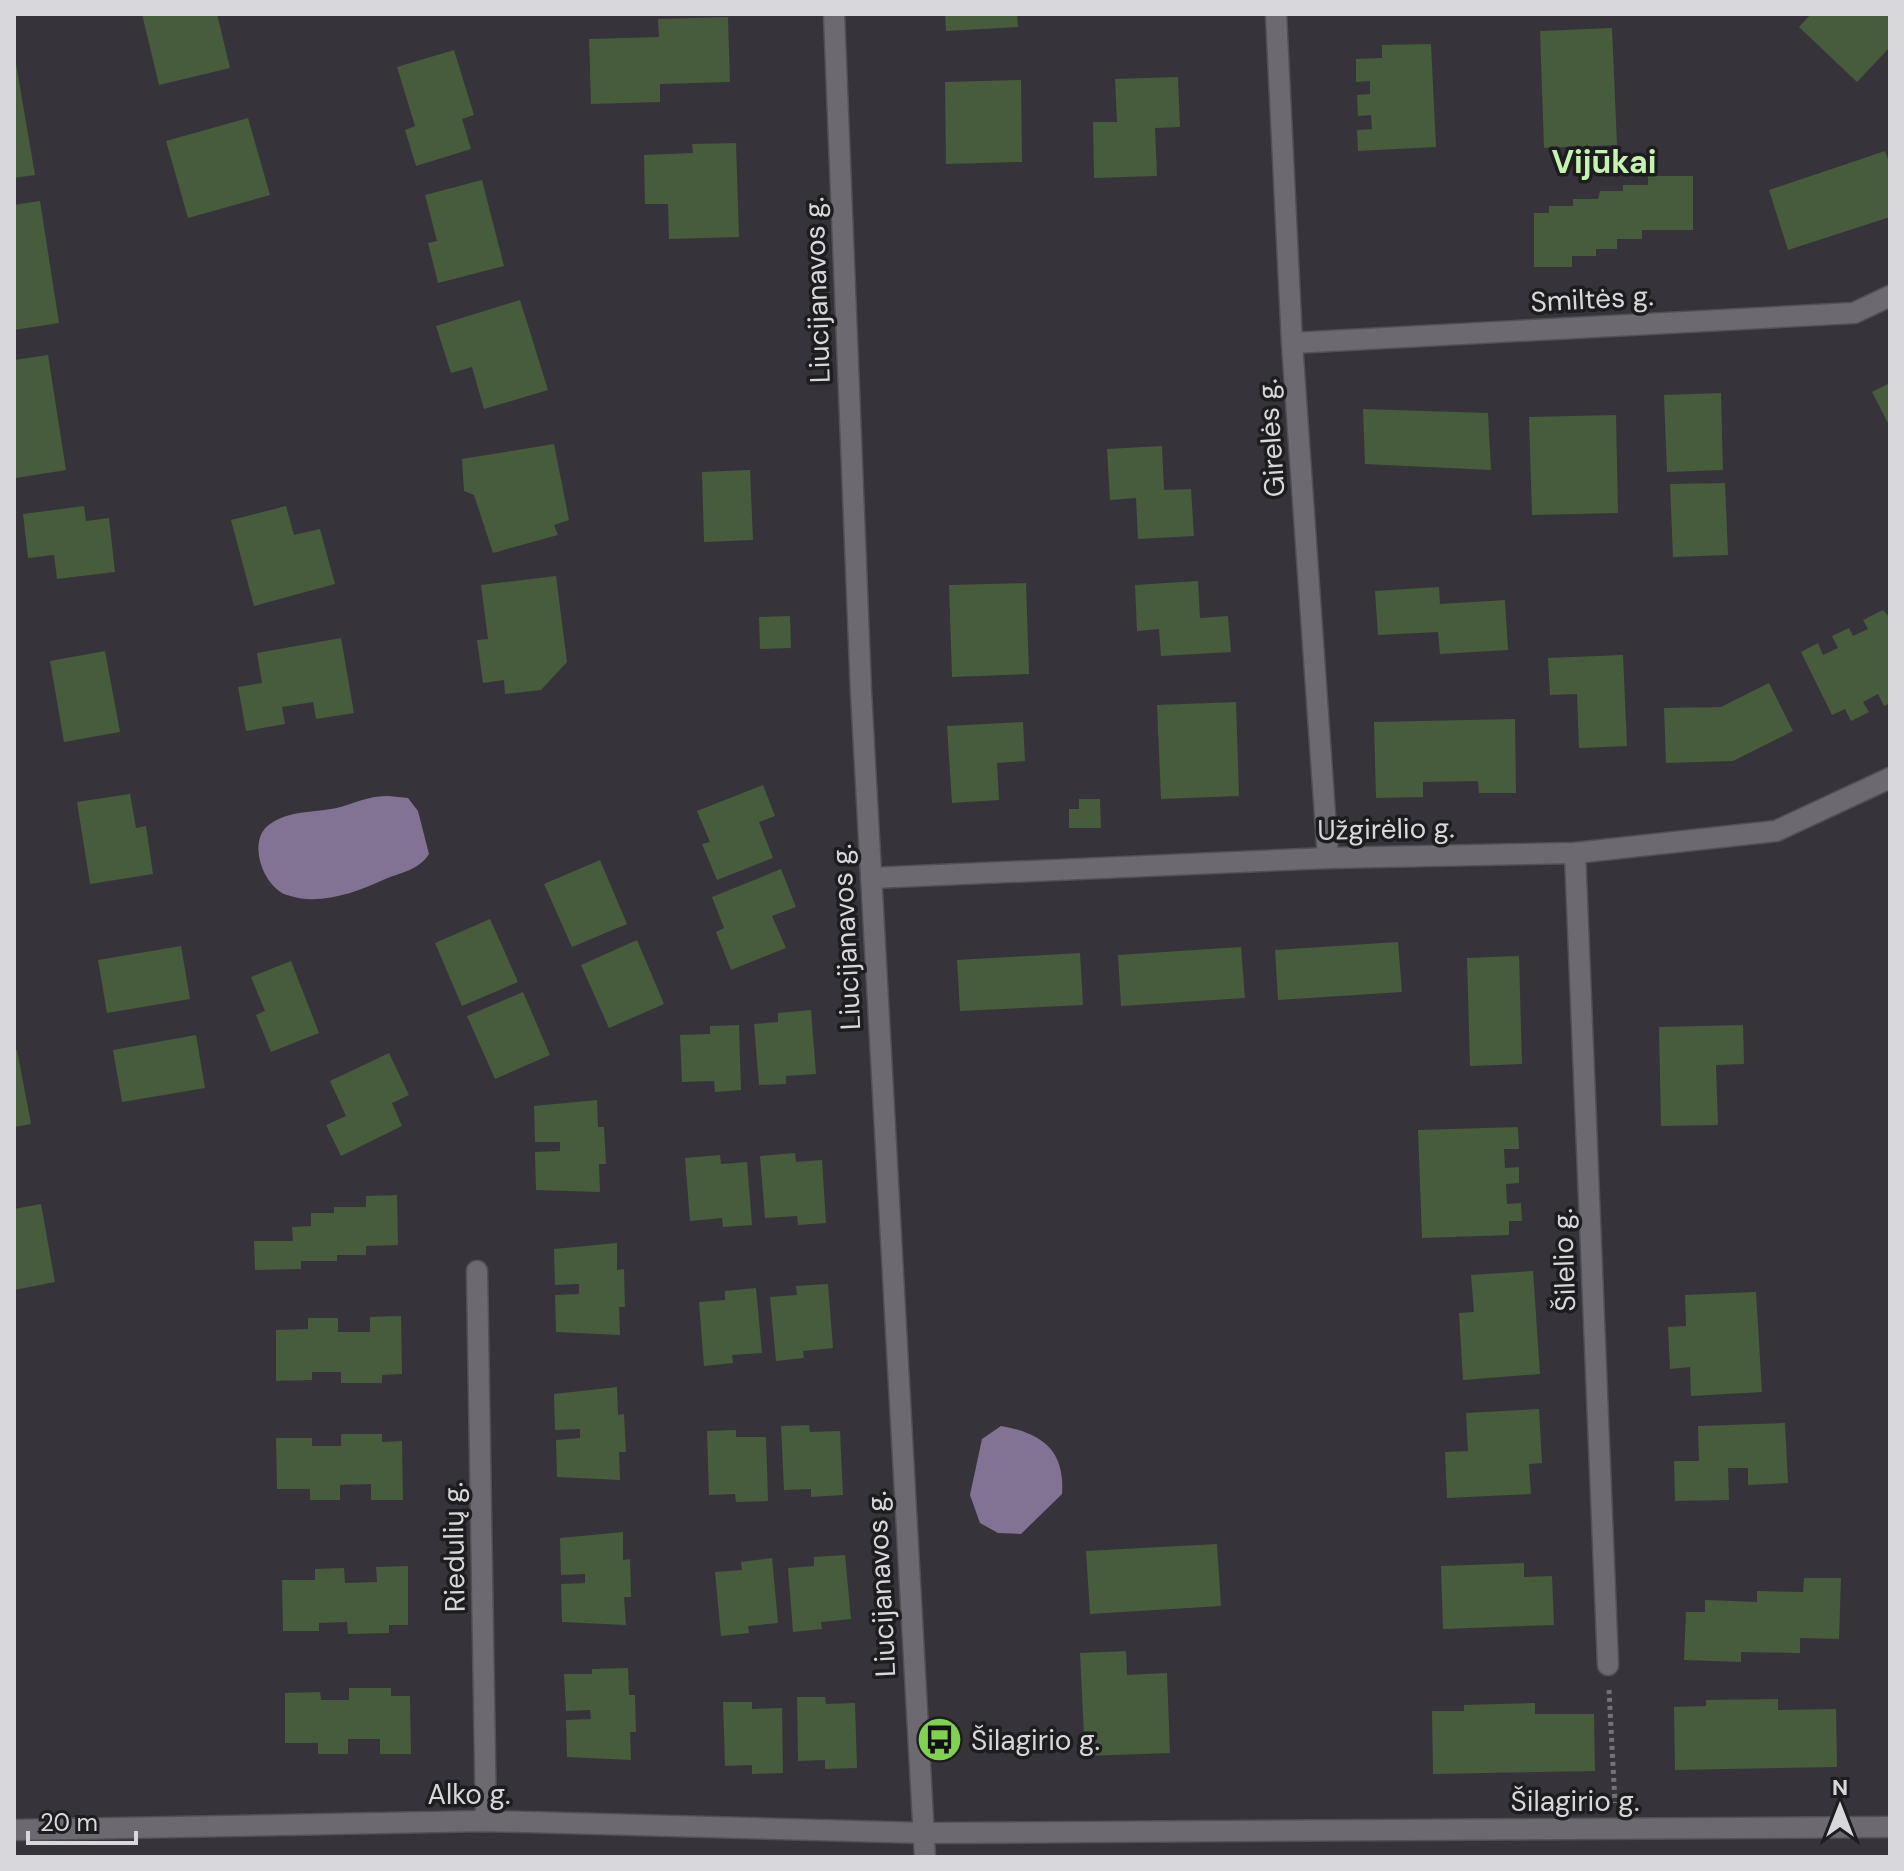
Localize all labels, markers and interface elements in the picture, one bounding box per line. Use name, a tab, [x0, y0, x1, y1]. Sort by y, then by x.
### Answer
district label: Vijūkai	[1551, 141, 1657, 183]
street label: Liucijanavos g.	[795, 196, 839, 384]
street label: Smiltės g.	[1529, 277, 1655, 321]
street label: Girelės g.	[1248, 378, 1294, 498]
street label: Užgirėlio g.	[1317, 809, 1455, 849]
street label: Liucijanavos g.	[823, 843, 869, 1031]
street label: Šilelio g.	[1544, 1208, 1584, 1312]
street label: Riedulių g.	[434, 1481, 474, 1613]
street label: Liucijanavos g.	[858, 1490, 904, 1678]
bus stop icon: Šilagirio g.	[916, 1716, 964, 1764]
place label: Šilagirio g.	[971, 1722, 1100, 1759]
north arrow	[1800, 1767, 1880, 1847]
text: N	[1832, 1773, 1848, 1802]
street label: Alko g.	[427, 1776, 511, 1813]
street label: Šilagirio g.	[1510, 1783, 1640, 1820]
scale bar	[28, 1795, 136, 1845]
text: 20 m	[40, 1807, 98, 1838]

